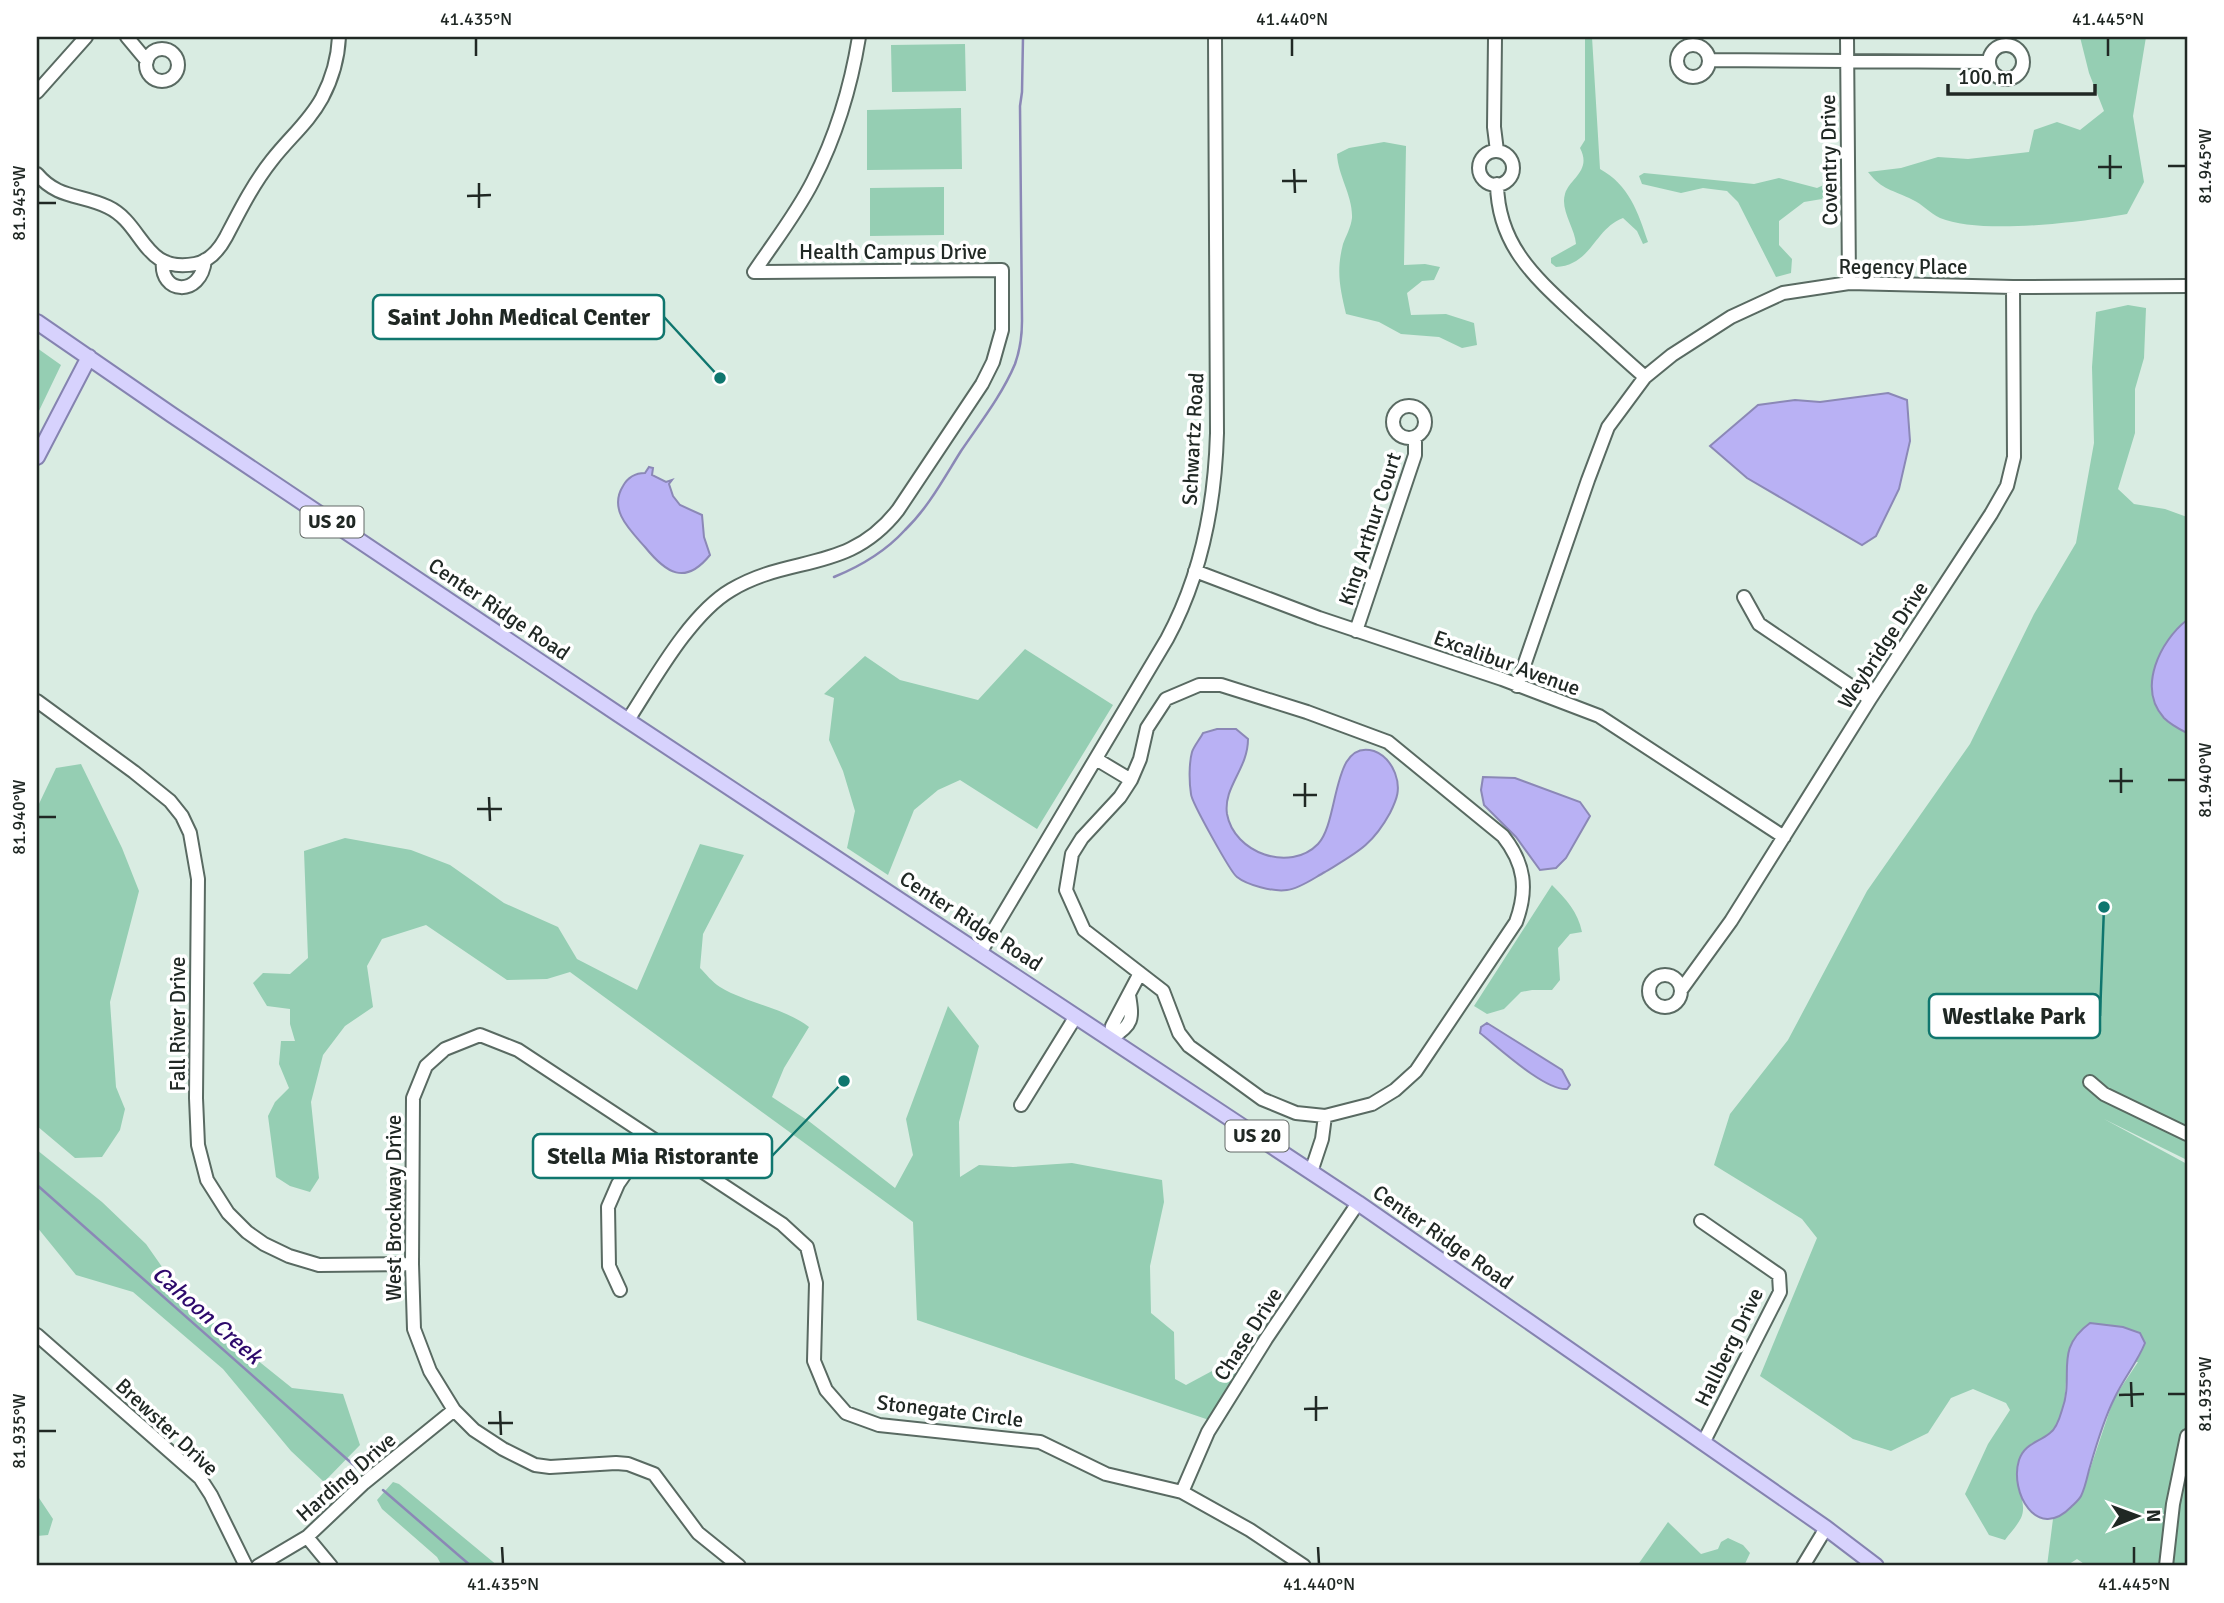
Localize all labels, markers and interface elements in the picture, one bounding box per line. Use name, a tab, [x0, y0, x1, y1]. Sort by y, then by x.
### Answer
text: 41.435°N	[440, 8, 512, 30]
text: 41.440°N	[1256, 8, 1328, 30]
text: 41.445°N	[2072, 8, 2144, 30]
scale bar	[1948, 52, 2094, 96]
text: 100 m	[1958, 64, 2013, 90]
street label: Coventry Drive	[1815, 94, 1843, 226]
text: 81.945°W	[2194, 128, 2216, 204]
text: 81.945°W	[8, 165, 30, 241]
street label: Health Campus Drive	[799, 239, 987, 265]
street label: Regency Place	[1838, 254, 1968, 280]
callout: Saint John Medical Center	[373, 295, 664, 339]
text: Saint John Medical Center	[388, 303, 651, 332]
street label: Schwartz Road	[1177, 372, 1209, 506]
street label: King Arthur Court	[1333, 449, 1407, 609]
road number: US 20	[300, 506, 364, 538]
street label: Center Ridge Road	[423, 552, 575, 666]
street label: Weybridge Drive	[1832, 577, 1934, 713]
street label: Excalibur Avenue	[1430, 624, 1584, 702]
text: 81.940°W	[2194, 742, 2216, 818]
text: 81.940°W	[8, 779, 30, 855]
street label: Center Ridge Road	[895, 865, 1047, 977]
street label: Fall River Drive	[165, 957, 191, 1091]
callout: Westlake Park	[1929, 994, 2100, 1038]
text: Westlake Park	[1942, 1002, 2086, 1031]
street label: West Brockway Drive	[381, 1115, 407, 1301]
road number: US 20	[1226, 1120, 1288, 1152]
callout: Stella Mia Ristorante	[533, 1134, 772, 1178]
text: Stella Mia Ristorante	[547, 1142, 759, 1171]
street label: Center Ridge Road	[1368, 1179, 1518, 1295]
water label: Cahoon Creek	[146, 1259, 270, 1372]
street label: Chase Drive	[1208, 1282, 1288, 1386]
street label: Hallberg Drive	[1689, 1283, 1769, 1411]
text: 81.935°W	[2194, 1356, 2216, 1432]
street label: Brewster Drive	[110, 1373, 224, 1481]
street label: Stonegate Circle	[875, 1389, 1025, 1433]
text: 81.935°W	[8, 1393, 30, 1469]
street label: Harding Drive	[291, 1427, 401, 1527]
north arrow	[2102, 1480, 2172, 1550]
text: N	[2141, 1509, 2165, 1523]
text: 41.435°N	[467, 1573, 539, 1595]
text: 41.440°N	[1283, 1573, 1355, 1595]
text: 41.445°N	[2098, 1573, 2170, 1595]

